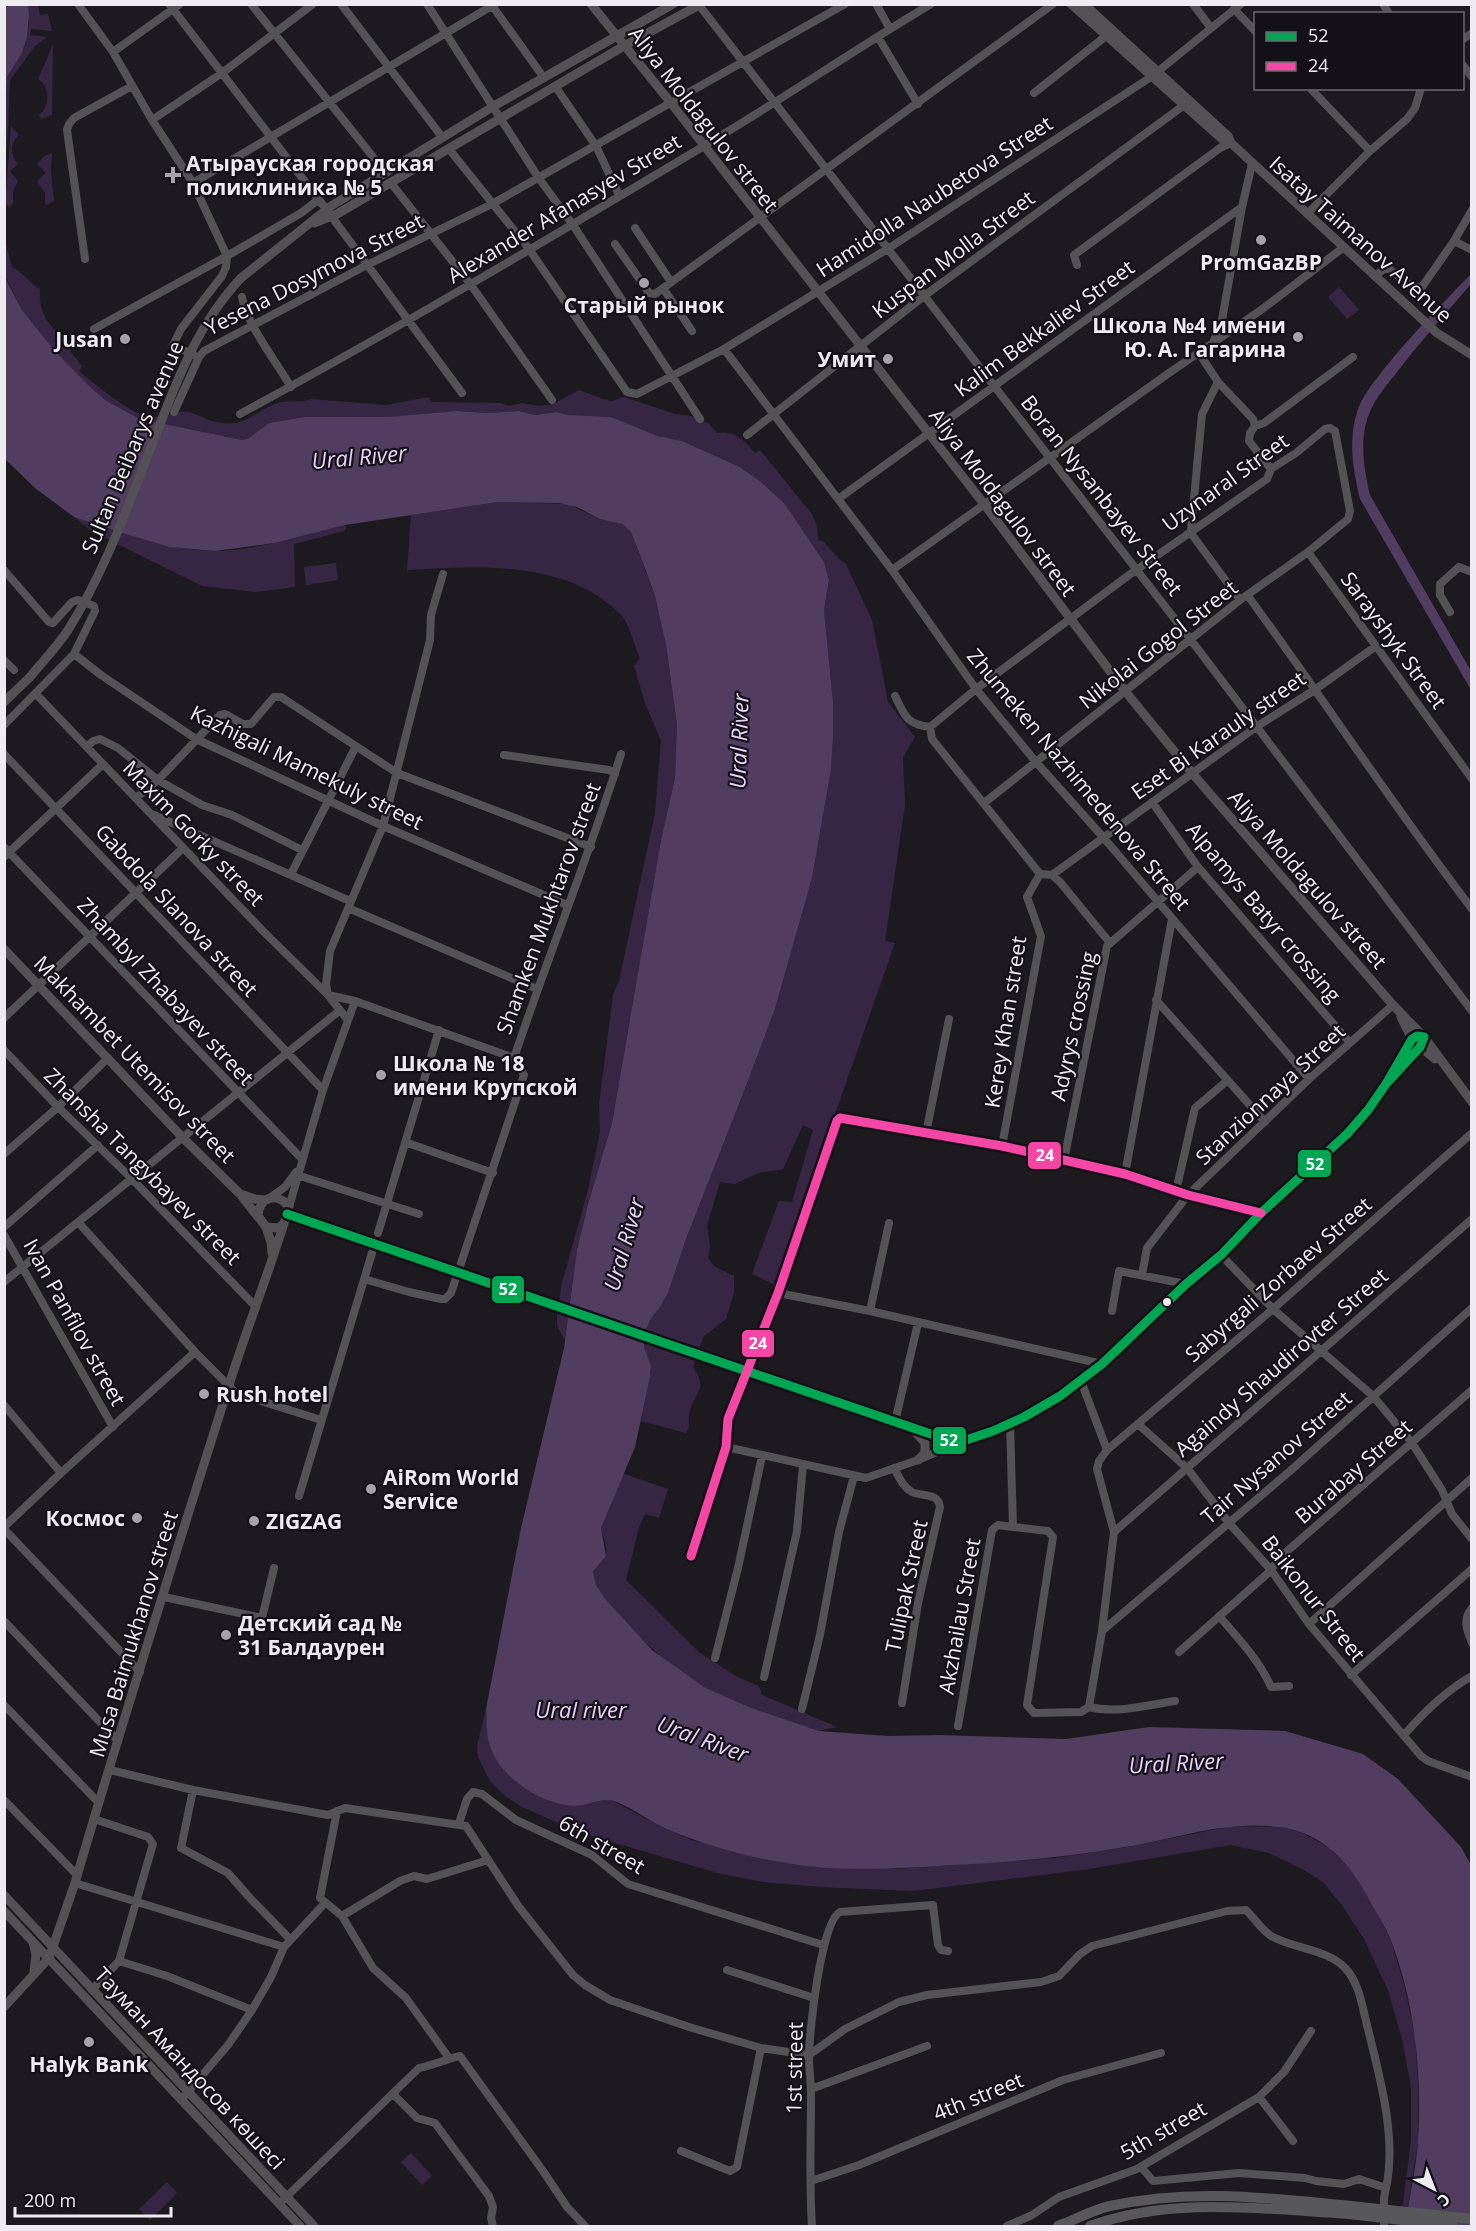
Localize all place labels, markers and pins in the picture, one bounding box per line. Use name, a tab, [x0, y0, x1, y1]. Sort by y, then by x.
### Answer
place label: Атырауская городская поликлиника № 5	[186, 149, 434, 201]
marker: Атырауская городская поликлиника № 5	[164, 166, 182, 184]
marker: PromGazBP	[1254, 233, 1268, 247]
place label: PromGazBP	[1200, 248, 1322, 276]
marker: Старый рынок	[637, 276, 651, 290]
place label: Старый рынок	[564, 291, 724, 319]
place label: Школа №4 имени Ю. А. Гагарина	[1092, 311, 1286, 363]
place label: Jusan	[53, 325, 113, 353]
marker: Школа №4 имени Ю. А. Гагарина	[1291, 330, 1305, 344]
marker: Jusan	[118, 332, 132, 346]
place label: Умит	[818, 345, 876, 373]
marker: Умит	[881, 352, 895, 366]
place label: Школа № 18 имени Крупской	[393, 1049, 578, 1101]
marker: Школа № 18 имени Крупской	[374, 1068, 388, 1082]
unlabelled marker	[1161, 1296, 1173, 1308]
place label: Rush hotel	[216, 1380, 328, 1408]
marker: Rush hotel	[197, 1387, 211, 1401]
place label: AiRom World Service	[383, 1463, 519, 1515]
marker: AiRom World Service	[364, 1482, 378, 1496]
place label: Космос	[46, 1504, 125, 1532]
place label: ZIGZAG	[266, 1507, 342, 1535]
marker: Космос	[130, 1511, 144, 1525]
marker: ZIGZAG	[247, 1514, 261, 1528]
place label: Детский сад № 31 Балдаурен	[238, 1609, 402, 1661]
marker: Детский сад № 31 Балдаурен	[219, 1628, 233, 1642]
marker: Halyk Bank	[82, 2035, 96, 2049]
place label: Halyk Bank	[29, 2050, 150, 2078]

